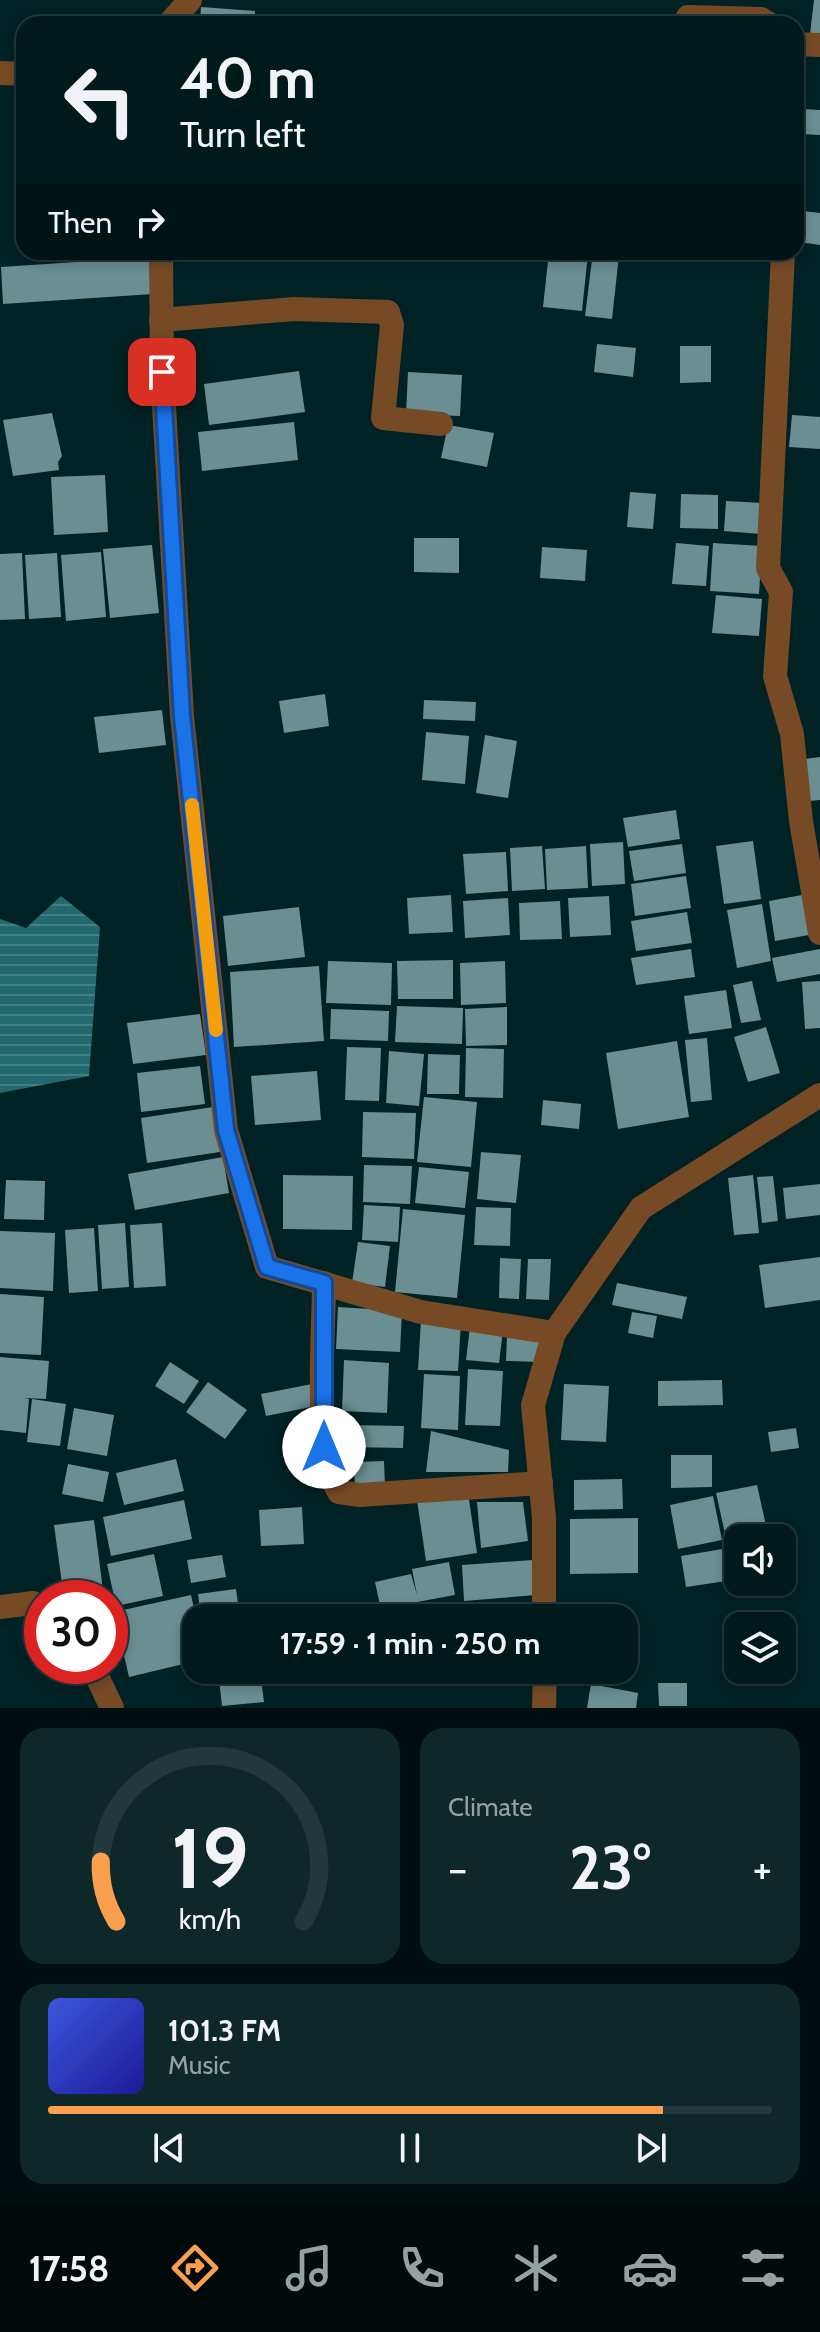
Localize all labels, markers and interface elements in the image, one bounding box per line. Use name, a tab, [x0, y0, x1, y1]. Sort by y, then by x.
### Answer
text: 40 m	[180, 44, 316, 112]
icon: left	[48, 48, 152, 152]
text: Turn left	[180, 112, 305, 156]
icon: right	[128, 200, 172, 244]
text: Then	[48, 204, 112, 241]
pin	[128, 338, 196, 406]
icon: arrive	[140, 350, 184, 394]
position arrow	[282, 1405, 366, 1489]
map controls	[724, 1524, 796, 1684]
button: sound	[724, 1524, 796, 1596]
speed limit sign: 30	[24, 1580, 128, 1684]
button: layers	[724, 1612, 796, 1684]
text: 17:59 · 1 min · 250 m	[280, 1625, 540, 1662]
text: Climate	[448, 1791, 533, 1823]
text: 19	[171, 1808, 249, 1909]
text: 23°	[569, 1831, 651, 1904]
text: −	[448, 1842, 467, 1895]
text: +	[753, 1842, 772, 1895]
text: km/h	[179, 1901, 241, 1936]
text: 101.3 FM	[168, 2012, 281, 2049]
text: Music	[168, 2049, 231, 2081]
icon: previous	[147, 2126, 191, 2170]
icon: pause	[388, 2126, 432, 2170]
icon: next	[629, 2126, 673, 2170]
icon: directions	[167, 2240, 223, 2296]
icon: music	[281, 2240, 337, 2296]
icon: phone	[394, 2240, 450, 2296]
icon: climate	[508, 2240, 564, 2296]
icon: car	[622, 2240, 678, 2296]
icon: filters	[735, 2240, 791, 2296]
text: 17:58	[29, 2246, 110, 2290]

